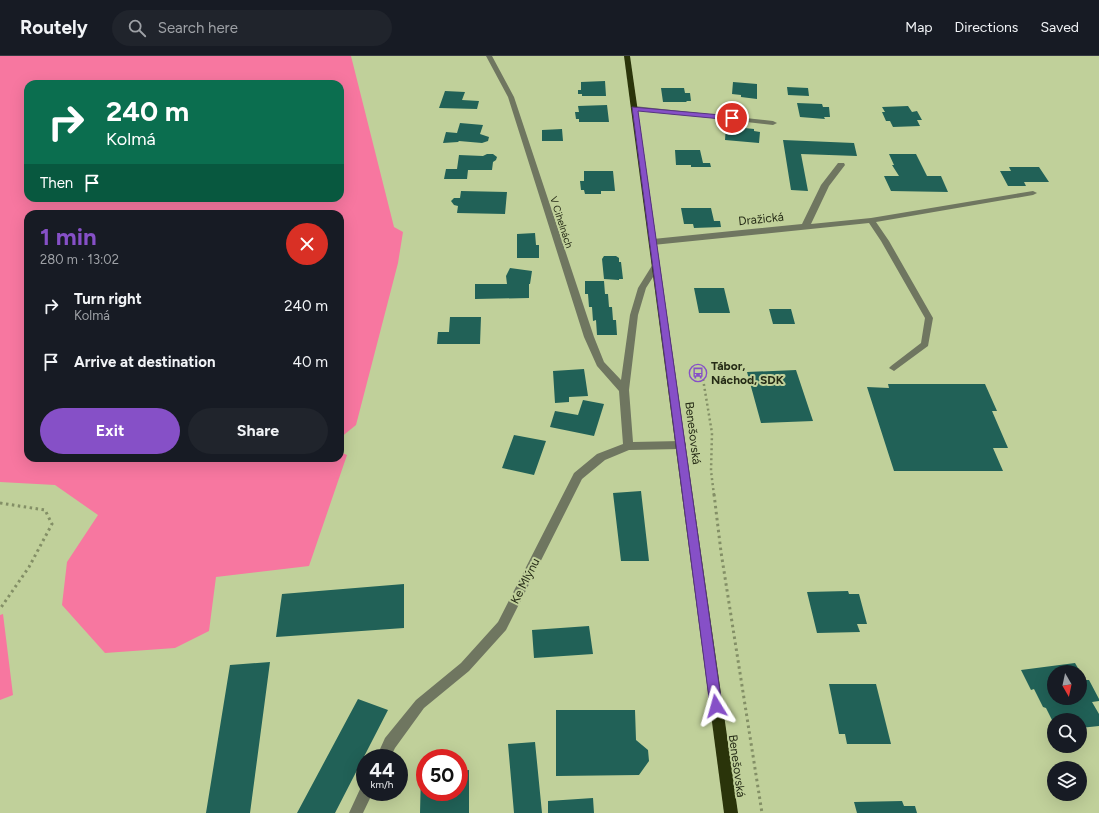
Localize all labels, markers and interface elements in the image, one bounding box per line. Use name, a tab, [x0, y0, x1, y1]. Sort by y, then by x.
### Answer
search box	[112, 10, 392, 46]
text: Routely	[20, 16, 88, 39]
icon: search	[126, 17, 148, 39]
text: Search here	[158, 19, 238, 37]
text: Map	[905, 19, 933, 36]
text: Directions	[955, 19, 1018, 36]
text: Saved	[1040, 19, 1079, 36]
text: 240 m	[106, 94, 189, 128]
icon: right	[40, 96, 92, 148]
pin	[715, 101, 749, 135]
icon: arrive	[721, 107, 743, 129]
text: Kolmá	[106, 128, 156, 150]
icon: arrive	[81, 172, 103, 194]
text: Then	[40, 174, 73, 192]
street label: V Cihelnách	[547, 195, 576, 250]
street label: Dražická	[738, 210, 784, 228]
text: 1 min	[40, 222, 97, 251]
button: close	[286, 223, 328, 265]
text: 280 m · 13:02	[40, 252, 119, 267]
text: Turn right	[74, 290, 142, 308]
icon: right	[40, 295, 62, 317]
text: 240 m	[284, 297, 328, 315]
text: Kolmá	[74, 308, 110, 323]
icon: arrive	[40, 351, 62, 373]
text: Arrive at destination	[74, 353, 215, 371]
text: 40 m	[293, 353, 328, 371]
place label: Tábor, Náchod, SDK	[711, 359, 784, 387]
bus stop icon: Tábor, Náchod, SDK	[688, 363, 708, 383]
street label: Benešovská	[682, 401, 704, 465]
button: Exit	[40, 408, 180, 454]
button: Share	[188, 408, 328, 454]
street label: Ke Mlýnu	[508, 556, 542, 606]
north arrow	[1047, 665, 1087, 705]
map controls	[1047, 665, 1087, 801]
position arrow	[695, 685, 737, 727]
button: search	[1047, 713, 1087, 753]
street label: Benešovská	[726, 734, 748, 798]
speed limit sign: 50	[416, 749, 468, 801]
text: 44	[369, 758, 395, 782]
button: layers	[1047, 761, 1087, 801]
text: km/h	[371, 778, 393, 791]

